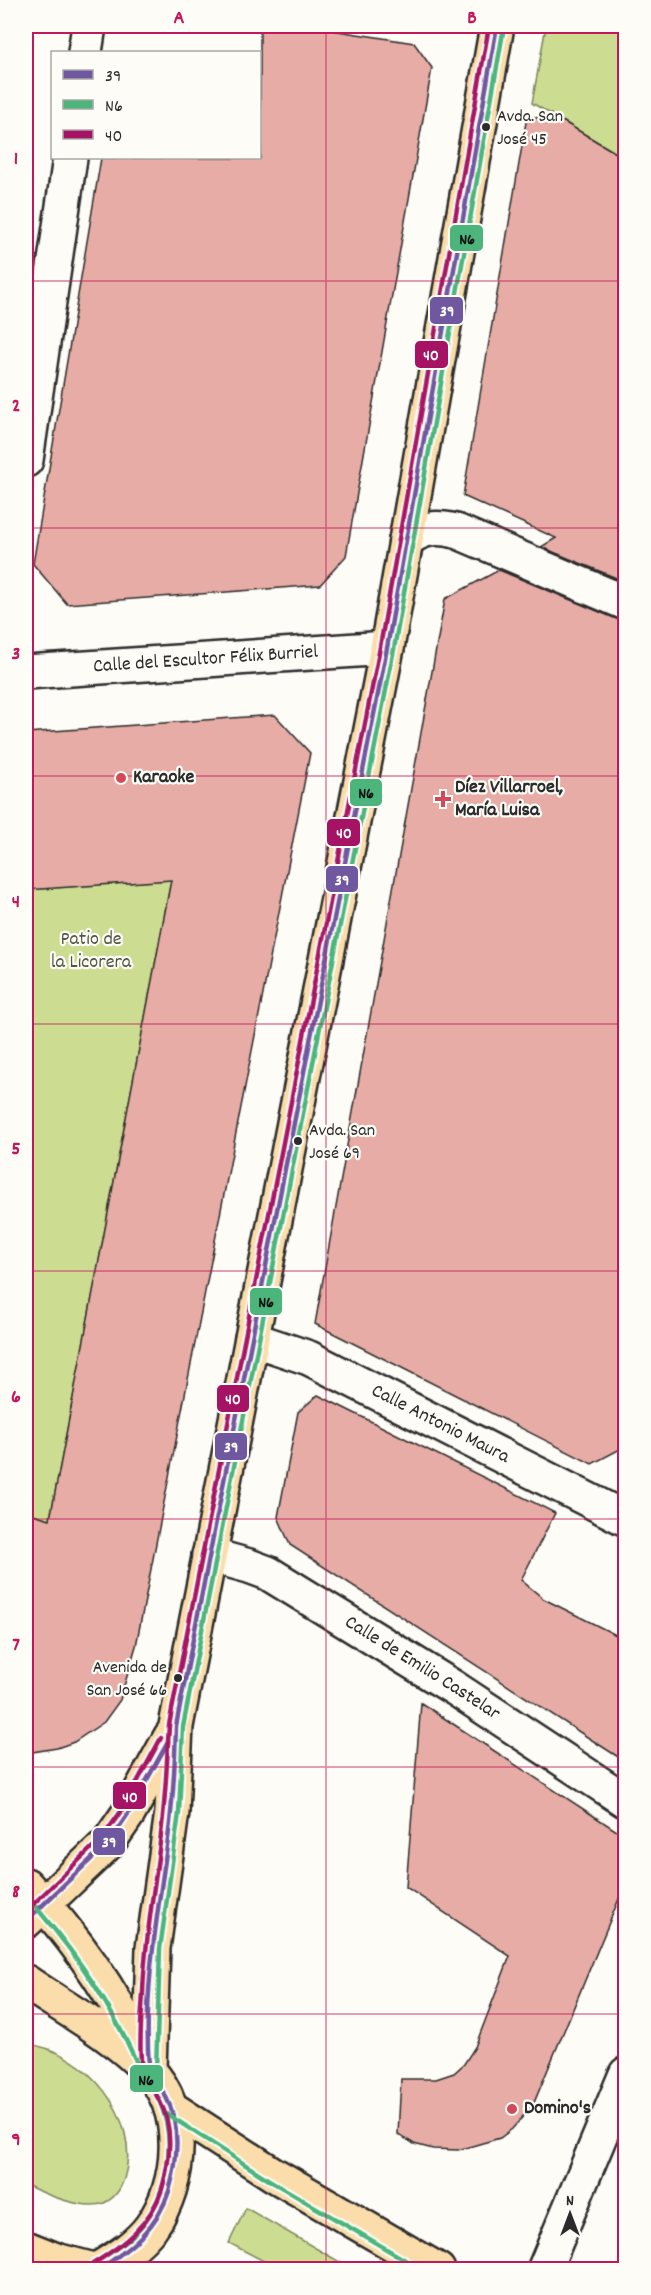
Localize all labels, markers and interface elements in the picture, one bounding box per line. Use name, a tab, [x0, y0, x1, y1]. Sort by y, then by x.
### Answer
text: A	[174, 5, 185, 33]
text: B	[467, 5, 477, 33]
legend	[51, 51, 261, 159]
text: 39	[105, 65, 121, 90]
text: N6	[105, 95, 123, 120]
place label: Avda. San José 45	[497, 105, 563, 153]
marker: Avda. San José 45	[480, 121, 492, 133]
text: 40	[105, 125, 122, 150]
text: 1	[14, 146, 18, 174]
line badge: N6	[449, 224, 484, 252]
text: N6	[459, 229, 475, 252]
line badge: 39	[429, 296, 464, 325]
text: 39	[440, 301, 454, 324]
line badge: 40	[414, 340, 449, 369]
text: 40	[423, 345, 439, 368]
text: 2	[12, 393, 20, 421]
street label: Calle del Escultor Félix Burriel	[92, 639, 319, 681]
text: 3	[12, 641, 20, 669]
place label: Karaoke	[133, 764, 195, 792]
marker: Karaoke	[114, 771, 128, 785]
place label: Díez Villarroel, María Luisa	[455, 774, 563, 825]
line badge: N6	[349, 778, 383, 807]
text: N6	[358, 783, 374, 806]
marker: Díez Villarroel, María Luisa	[436, 792, 450, 806]
line badge: 40	[326, 818, 361, 847]
text: 40	[336, 823, 352, 846]
line badge: 39	[325, 865, 359, 893]
text: 39	[335, 870, 349, 893]
text: 4	[12, 889, 20, 917]
park label: Patio de la Licorera	[51, 926, 132, 977]
place label: Avda. San José 69	[309, 1119, 375, 1167]
marker: Avda. San José 69	[292, 1135, 304, 1147]
text: 5	[11, 1136, 21, 1164]
line badge: N6	[249, 1287, 283, 1316]
text: N6	[258, 1292, 274, 1315]
street label: Calle Antonio Maura	[366, 1378, 514, 1472]
text: 6	[11, 1384, 21, 1412]
line badge: 40	[216, 1384, 250, 1413]
text: 40	[225, 1389, 241, 1412]
line badge: 39	[214, 1432, 248, 1461]
text: 39	[224, 1437, 238, 1460]
street label: Calle de Emilio Castelar	[339, 1609, 506, 1728]
text: 7	[12, 1632, 20, 1660]
place label: Avenida de San José 66	[87, 1656, 167, 1704]
marker: Avenida de San José 66	[172, 1672, 184, 1684]
line badge: 40	[112, 1781, 147, 1810]
text: 40	[122, 1787, 138, 1810]
line badge: 39	[92, 1827, 126, 1856]
text: 39	[102, 1832, 116, 1855]
text: 8	[12, 1879, 20, 1907]
line badge: N6	[129, 2064, 164, 2093]
text: N6	[138, 2070, 154, 2093]
place label: Domino's	[524, 2095, 591, 2123]
marker: Domino's	[505, 2102, 519, 2116]
text: 9	[11, 2127, 21, 2155]
north arrow	[540, 2184, 600, 2244]
text: N	[566, 2190, 574, 2213]

